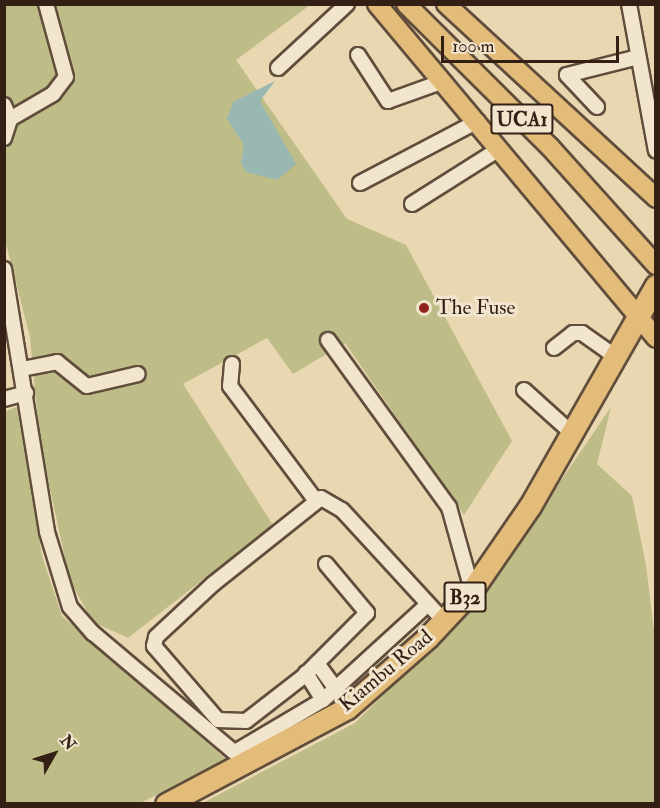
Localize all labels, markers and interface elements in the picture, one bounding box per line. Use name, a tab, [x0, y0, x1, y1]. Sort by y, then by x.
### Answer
scale bar	[444, 24, 622, 62]
text: 100 m	[452, 35, 495, 58]
road number: UCA1	[489, 102, 555, 136]
place label: The Fuse	[436, 295, 515, 321]
marker: The Fuse	[417, 301, 431, 315]
road number: B32	[442, 580, 488, 614]
street label: Kiambu Road	[334, 625, 438, 717]
north arrow	[24, 724, 84, 784]
text: N	[56, 731, 80, 755]

